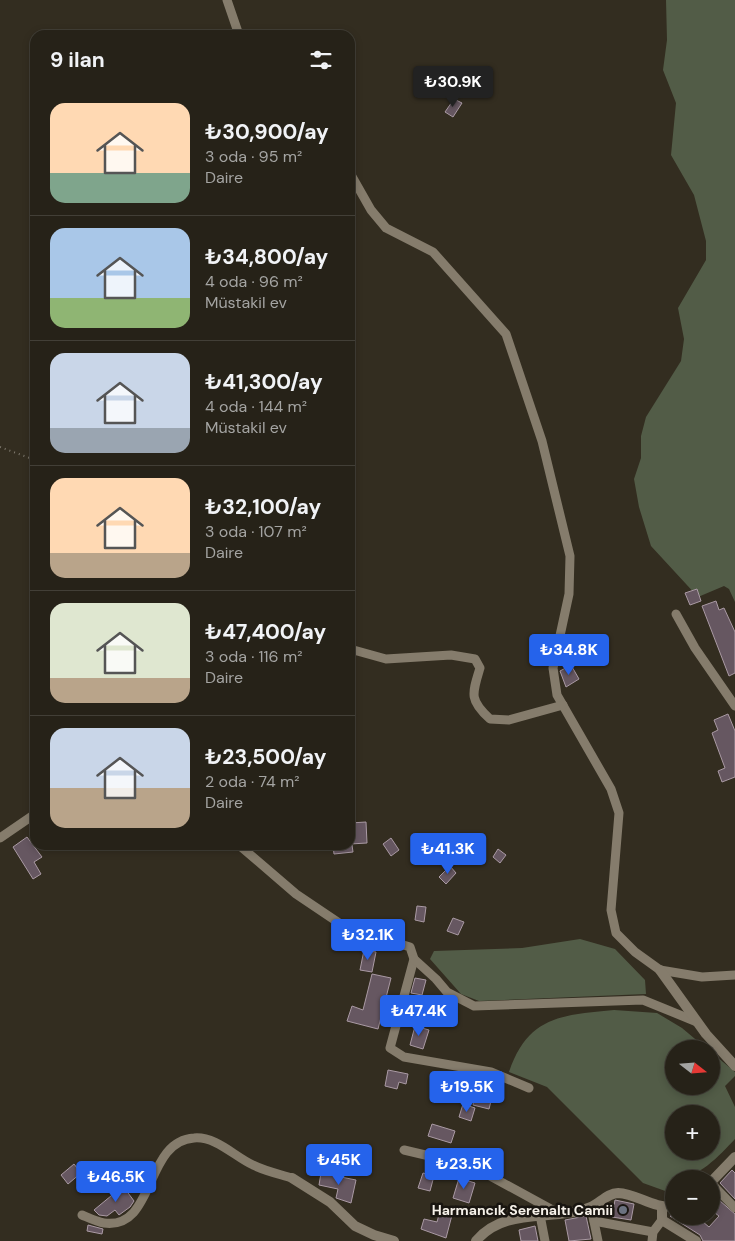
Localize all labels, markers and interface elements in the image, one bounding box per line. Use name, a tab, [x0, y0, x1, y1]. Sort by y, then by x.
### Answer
text: 9 ilan	[50, 46, 105, 74]
icon: filters	[307, 46, 335, 74]
pin: ₺30.9K	[412, 66, 494, 108]
text: ₺30.9K	[424, 71, 482, 92]
text: ₺30,900/ay	[205, 118, 329, 146]
icon: home	[90, 123, 150, 183]
text: 3 oda · 95 m²	[205, 146, 302, 167]
text: Daire	[205, 167, 243, 188]
text: ₺34,800/ay	[205, 243, 328, 271]
icon: home	[90, 248, 150, 308]
text: 4 oda · 96 m²	[205, 271, 303, 292]
text: Müstakil ev	[205, 292, 287, 313]
text: ₺41,300/ay	[205, 368, 323, 396]
icon: home	[90, 373, 150, 433]
text: 4 oda · 144 m²	[205, 396, 307, 417]
text: Müstakil ev	[205, 417, 287, 438]
text: ₺32,100/ay	[205, 493, 321, 521]
icon: home	[90, 498, 150, 558]
text: 3 oda · 107 m²	[205, 521, 307, 542]
text: Daire	[205, 542, 243, 563]
text: ₺47,400/ay	[205, 618, 326, 646]
icon: home	[90, 623, 150, 683]
pin: ₺34.8K	[528, 634, 610, 676]
text: ₺34.8K	[540, 639, 598, 660]
text: 3 oda · 116 m²	[205, 646, 302, 667]
text: Daire	[205, 667, 243, 688]
text: ₺23,500/ay	[205, 743, 326, 771]
icon: home	[90, 748, 150, 808]
text: 2 oda · 74 m²	[205, 771, 299, 792]
text: Daire	[205, 792, 243, 813]
pin: ₺41.3K	[407, 832, 489, 875]
text: ₺41.3K	[421, 838, 475, 859]
pin: ₺32.1K	[327, 918, 409, 961]
text: ₺32.1K	[342, 924, 394, 945]
pin: ₺47.4K	[378, 994, 460, 1037]
text: ₺47.4K	[391, 1000, 447, 1021]
north arrow	[665, 1040, 720, 1095]
map controls	[665, 1040, 720, 1225]
pin: ₺19.5K	[426, 1070, 508, 1113]
text: ₺19.5K	[440, 1076, 494, 1097]
button: +	[665, 1105, 720, 1160]
pin: ₺45K	[309, 1144, 369, 1186]
pin: ₺23.5K	[423, 1148, 505, 1190]
text: ₺45K	[317, 1149, 361, 1170]
text: ₺23.5K	[436, 1153, 492, 1174]
pin: ₺46.5K	[75, 1160, 157, 1203]
text: ₺46.5K	[87, 1166, 145, 1187]
button: −	[665, 1170, 720, 1225]
place label: Harmancık Serenaltı Camii	[432, 1201, 613, 1219]
marker: Harmancık Serenaltı Camii	[617, 1204, 629, 1216]

